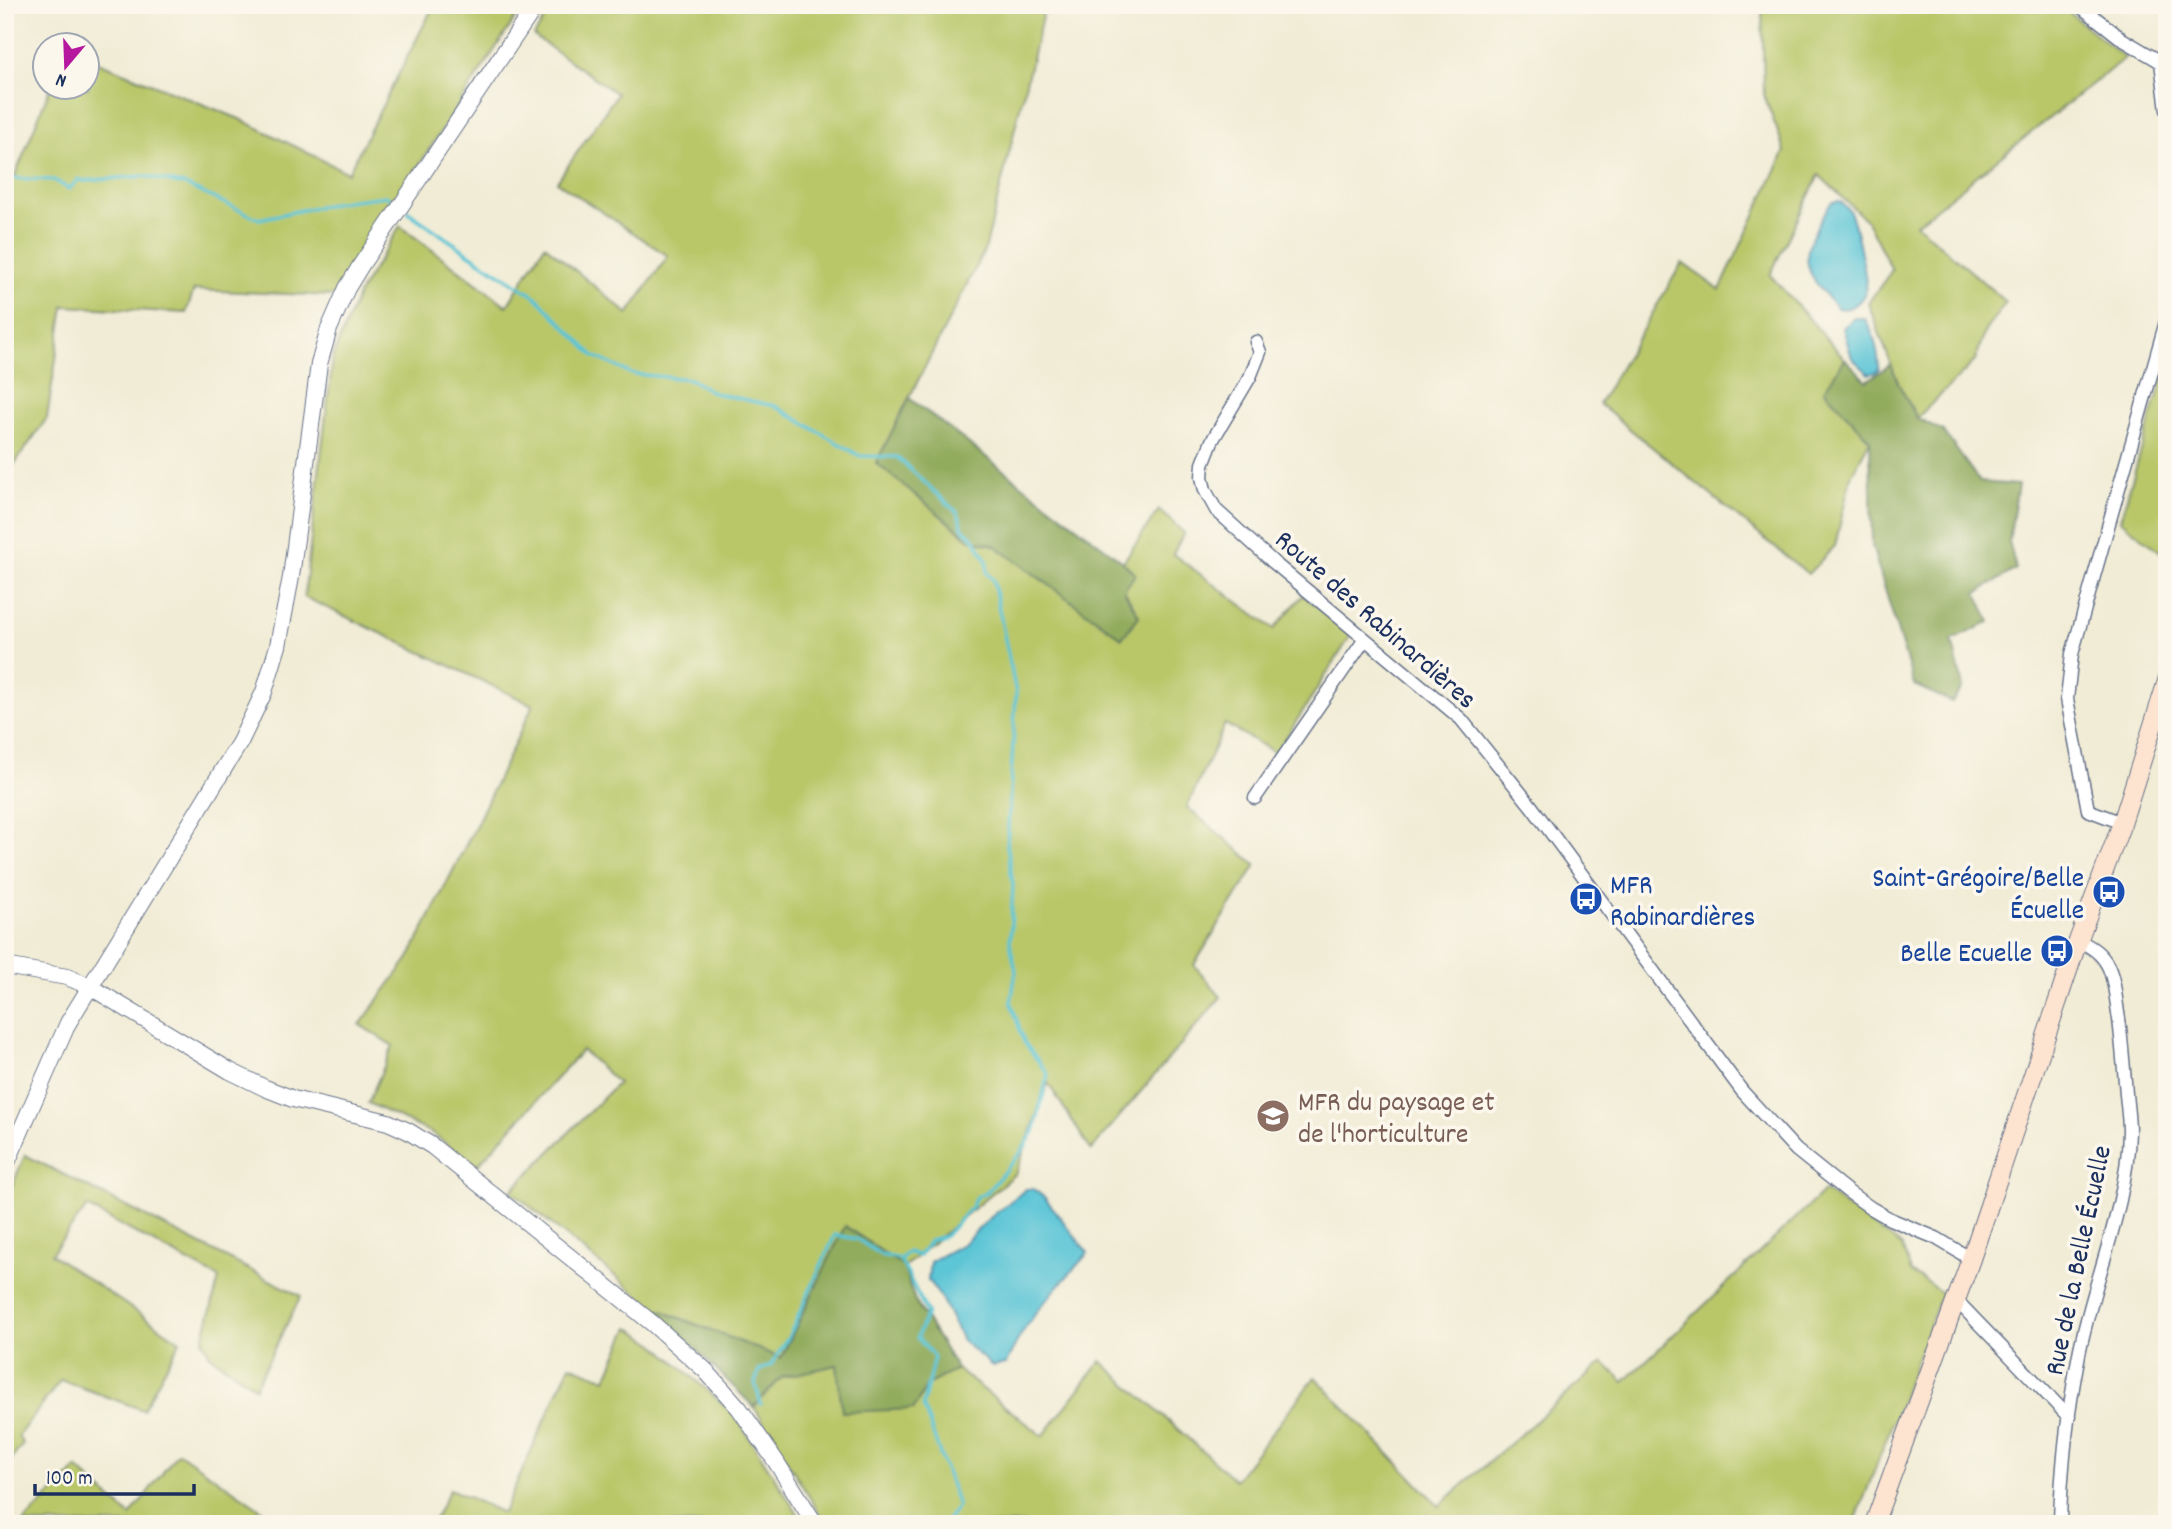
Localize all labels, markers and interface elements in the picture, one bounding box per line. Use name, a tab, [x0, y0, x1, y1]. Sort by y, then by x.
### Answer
north arrow	[32, 32, 102, 102]
text: N	[53, 64, 70, 93]
street label: Route des Rabinardières	[1264, 523, 1484, 721]
place label: Saint-Grégoire/Belle Écuelle	[1872, 861, 2084, 933]
place label: MFR Rabinardières	[1610, 868, 1755, 940]
bus stop icon: Saint-Grégoire/Belle Écuelle	[2090, 873, 2128, 911]
bus stop icon: MFR Rabinardières	[1567, 880, 1605, 918]
bus stop icon: Belle Ecuelle	[2038, 932, 2076, 970]
place label: Belle Ecuelle	[1900, 936, 2032, 976]
place label: MFR du paysage et de l'horticulture	[1298, 1085, 1495, 1157]
school or university icon: MFR du paysage et de l'horticulture	[1254, 1097, 1292, 1135]
street label: Rue de la Belle Écuelle	[2037, 1142, 2125, 1380]
scale bar	[35, 1452, 194, 1496]
text: 100 m	[46, 1465, 93, 1495]

